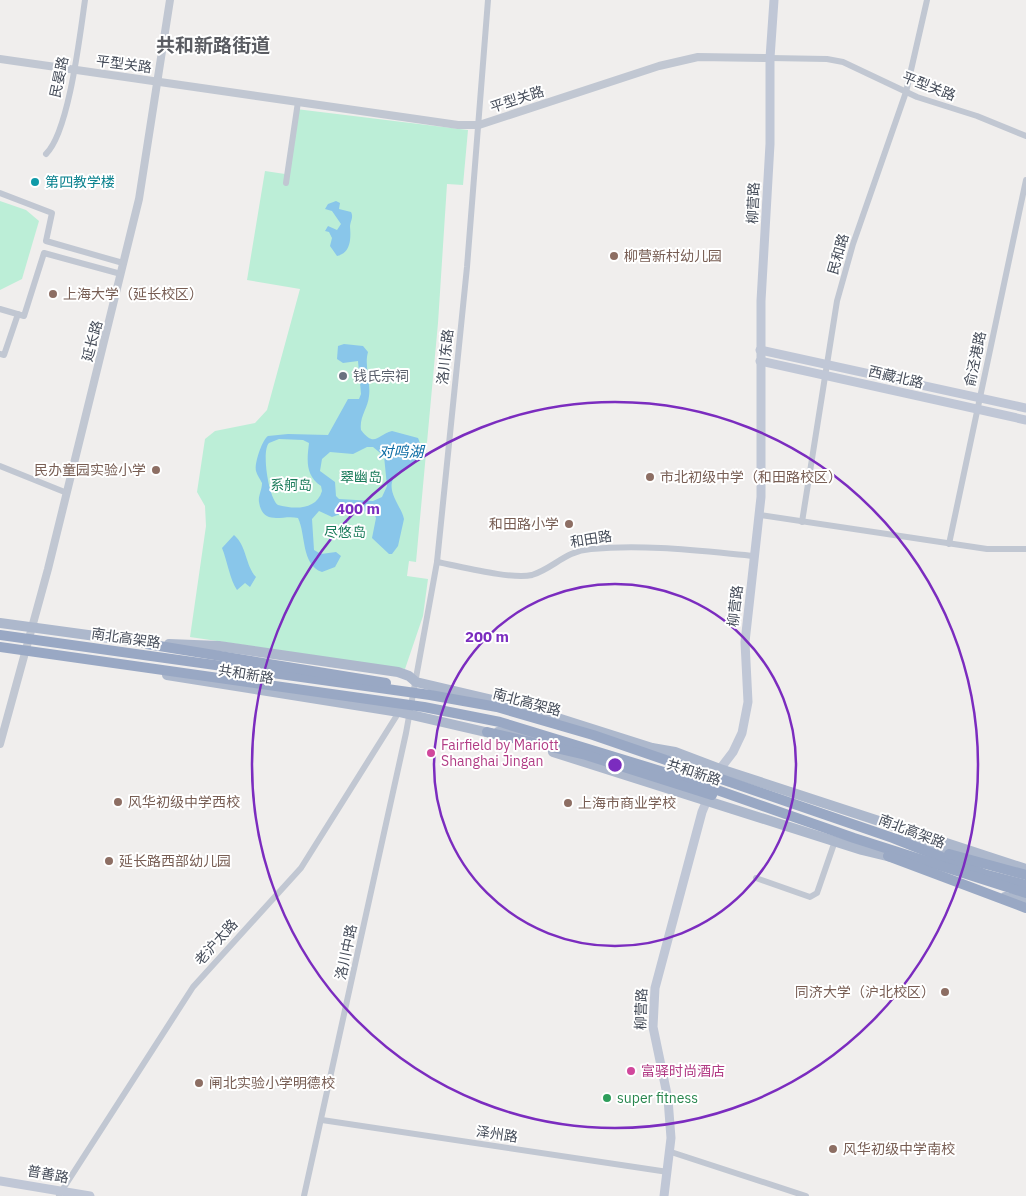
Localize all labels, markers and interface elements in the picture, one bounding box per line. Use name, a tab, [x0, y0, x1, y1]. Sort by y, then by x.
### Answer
district label: 共和新路街道	[156, 33, 270, 57]
street label: 平型关路	[95, 52, 153, 76]
street label: 民晏路	[46, 55, 72, 99]
street label: 平型关路	[900, 68, 958, 104]
street label: 平型关路	[488, 82, 546, 116]
place label: 第四教学楼	[45, 173, 115, 191]
marker: 第四教学楼	[29, 176, 41, 188]
street label: 柳营路	[743, 182, 763, 224]
street label: 民和路	[824, 231, 852, 277]
place label: 柳营新村幼儿园	[624, 247, 722, 265]
marker: 柳营新村幼儿园	[608, 250, 620, 262]
place label: 上海大学（延长校区）	[63, 285, 203, 303]
marker: 上海大学（延长校区）	[47, 288, 59, 300]
street label: 延长路	[78, 318, 106, 364]
street label: 洛川东路	[433, 328, 457, 386]
street label: 俞泾港路	[960, 330, 990, 388]
street label: 西藏北路	[867, 362, 925, 392]
place label: 钱氏宗祠	[353, 367, 409, 385]
marker: 钱氏宗祠	[337, 370, 349, 382]
water label: 对鸣湖	[378, 442, 425, 461]
place label: 民办童园实验小学	[34, 461, 146, 479]
marker: 民办童园实验小学	[150, 464, 162, 476]
park label: 翠幽岛	[340, 468, 382, 486]
place label: 市北初级中学（和田路校区）	[660, 468, 842, 486]
marker: 市北初级中学（和田路校区）	[644, 471, 656, 483]
park label: 系舸岛	[270, 476, 312, 494]
text: 400 m	[336, 499, 380, 518]
place label: 和田路小学	[489, 515, 559, 533]
marker: 和田路小学	[563, 518, 575, 530]
park label: 尽悠岛	[324, 523, 366, 541]
street label: 和田路	[569, 527, 613, 551]
street label: 柳营路	[724, 584, 746, 628]
street label: 南北高架路	[90, 624, 162, 652]
text: 200 m	[465, 627, 509, 646]
street label: 共和新路	[217, 661, 275, 687]
street label: 南北高架路	[491, 684, 563, 720]
place label: Fairfield by Mariott Shanghai Jingan	[441, 736, 559, 770]
marker: Fairfield by Mariott Shanghai Jingan	[425, 747, 437, 759]
street label: 共和新路	[665, 755, 723, 789]
centre of rings	[606, 756, 624, 774]
place label: 风华初级中学西校	[128, 793, 240, 811]
place label: 上海市商业学校	[578, 794, 676, 812]
marker: 风华初级中学西校	[112, 796, 124, 808]
marker: 上海市商业学校	[562, 797, 574, 809]
street label: 南北高架路	[876, 810, 948, 852]
place label: 延长路西部幼儿园	[119, 852, 231, 870]
marker: 延长路西部幼儿园	[103, 855, 115, 867]
street label: 老沪太路	[191, 915, 241, 969]
street label: 洛川中路	[331, 923, 361, 981]
place label: 同济大学（沪北校区）	[795, 983, 935, 1001]
marker: 同济大学（沪北校区）	[939, 986, 951, 998]
street label: 柳营路	[631, 988, 651, 1030]
place label: 富驿时尚酒店	[641, 1062, 725, 1080]
marker: 富驿时尚酒店	[625, 1065, 637, 1077]
place label: 闸北实验小学明德校	[209, 1074, 335, 1092]
marker: 闸北实验小学明德校	[193, 1077, 205, 1089]
place label: super fitness	[617, 1089, 698, 1107]
marker: super fitness	[601, 1092, 613, 1104]
street label: 泽州路	[475, 1122, 519, 1146]
place label: 风华初级中学南校	[843, 1140, 955, 1158]
marker: 风华初级中学南校	[827, 1143, 839, 1155]
street label: 普善路	[26, 1161, 70, 1187]

